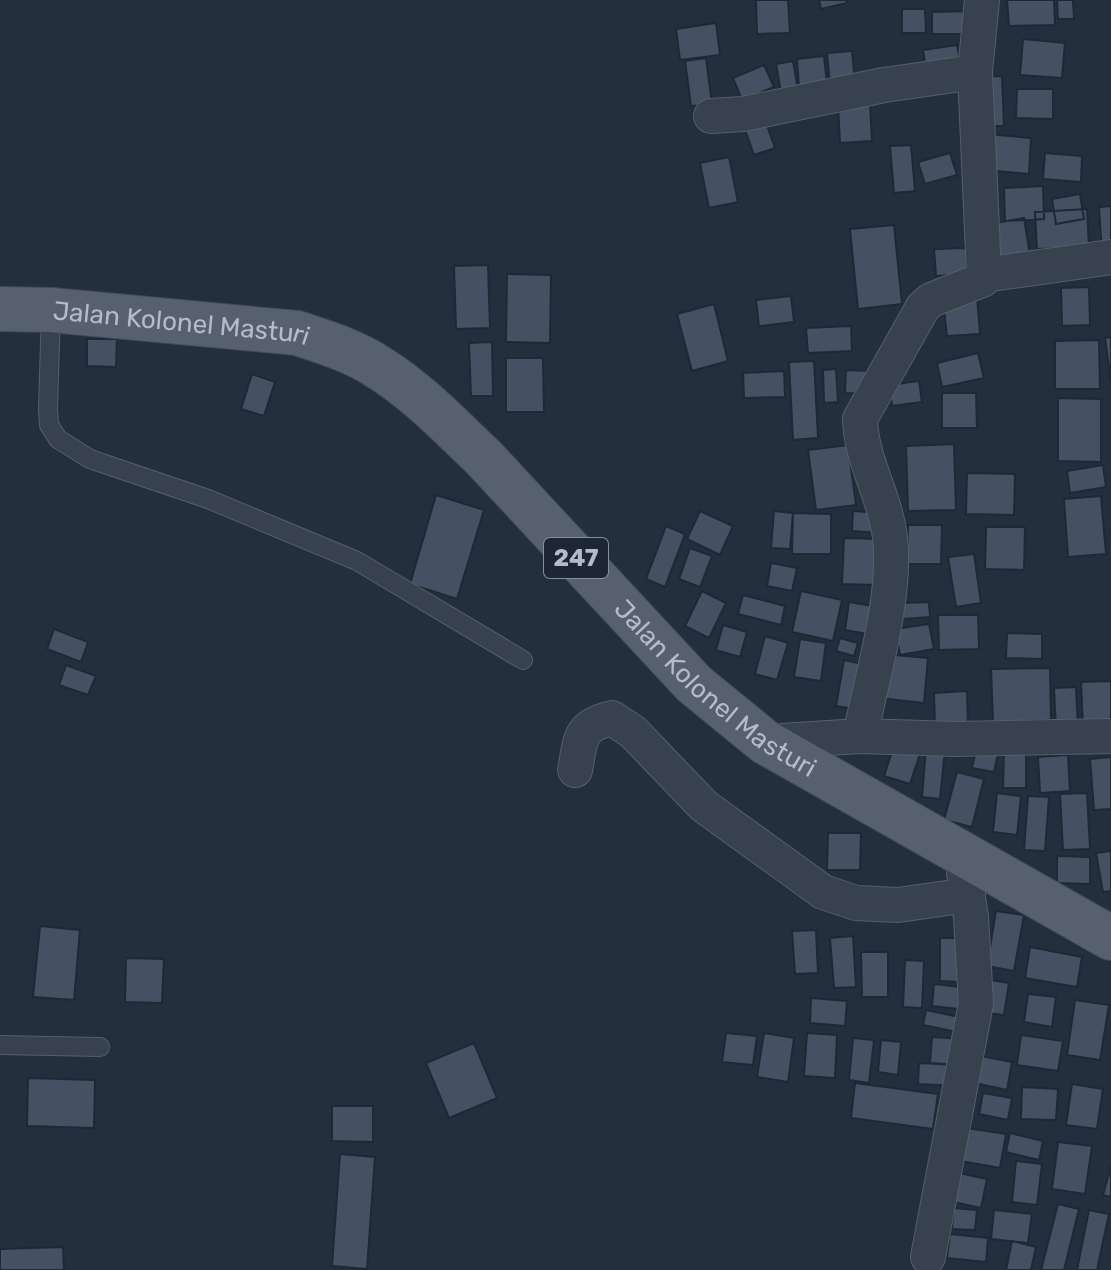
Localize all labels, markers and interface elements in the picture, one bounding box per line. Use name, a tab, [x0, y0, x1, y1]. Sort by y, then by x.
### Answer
street label: Jalan Kolonel Masturi	[52, 295, 314, 352]
road number: 247	[544, 538, 608, 578]
street label: Jalan Kolonel Masturi	[608, 593, 822, 784]

